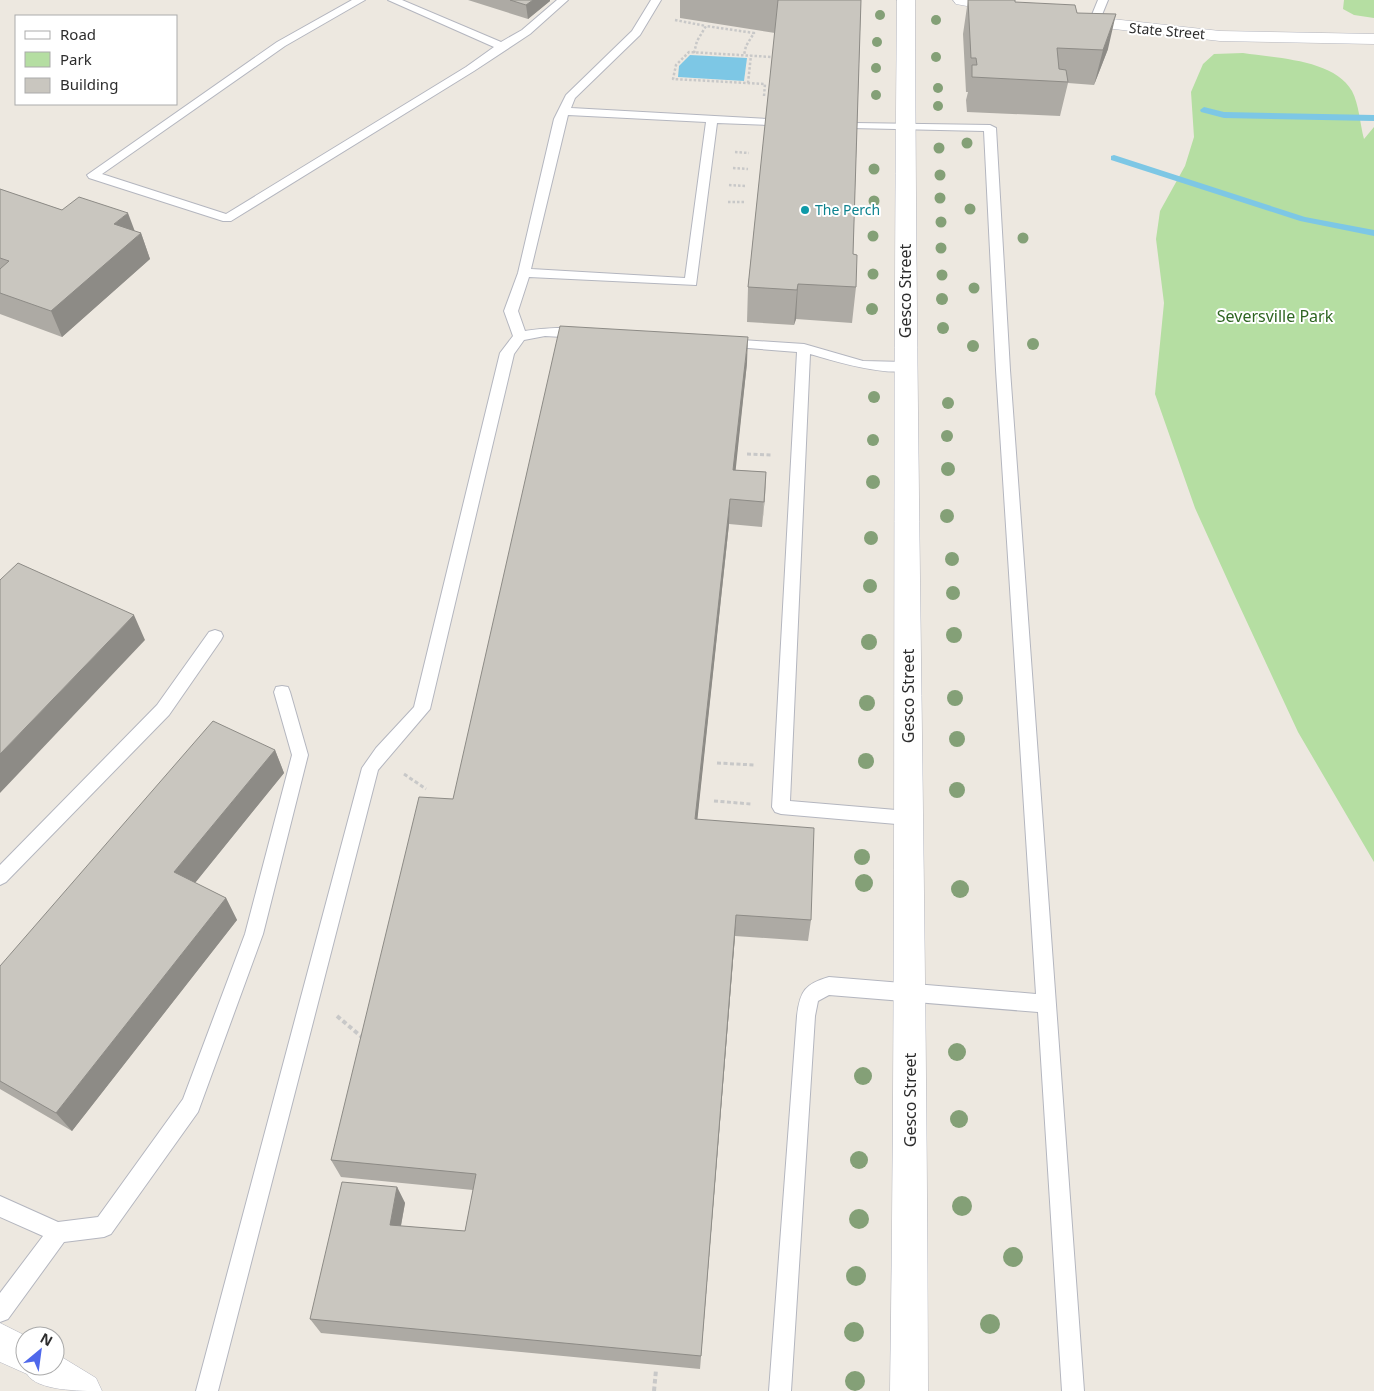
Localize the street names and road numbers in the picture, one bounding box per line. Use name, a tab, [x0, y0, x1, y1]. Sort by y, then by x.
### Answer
street label: State Street	[1128, 18, 1206, 43]
street label: Gesco Street	[894, 244, 916, 338]
street label: Gesco Street	[897, 649, 919, 743]
street label: Gesco Street	[899, 1053, 921, 1147]

